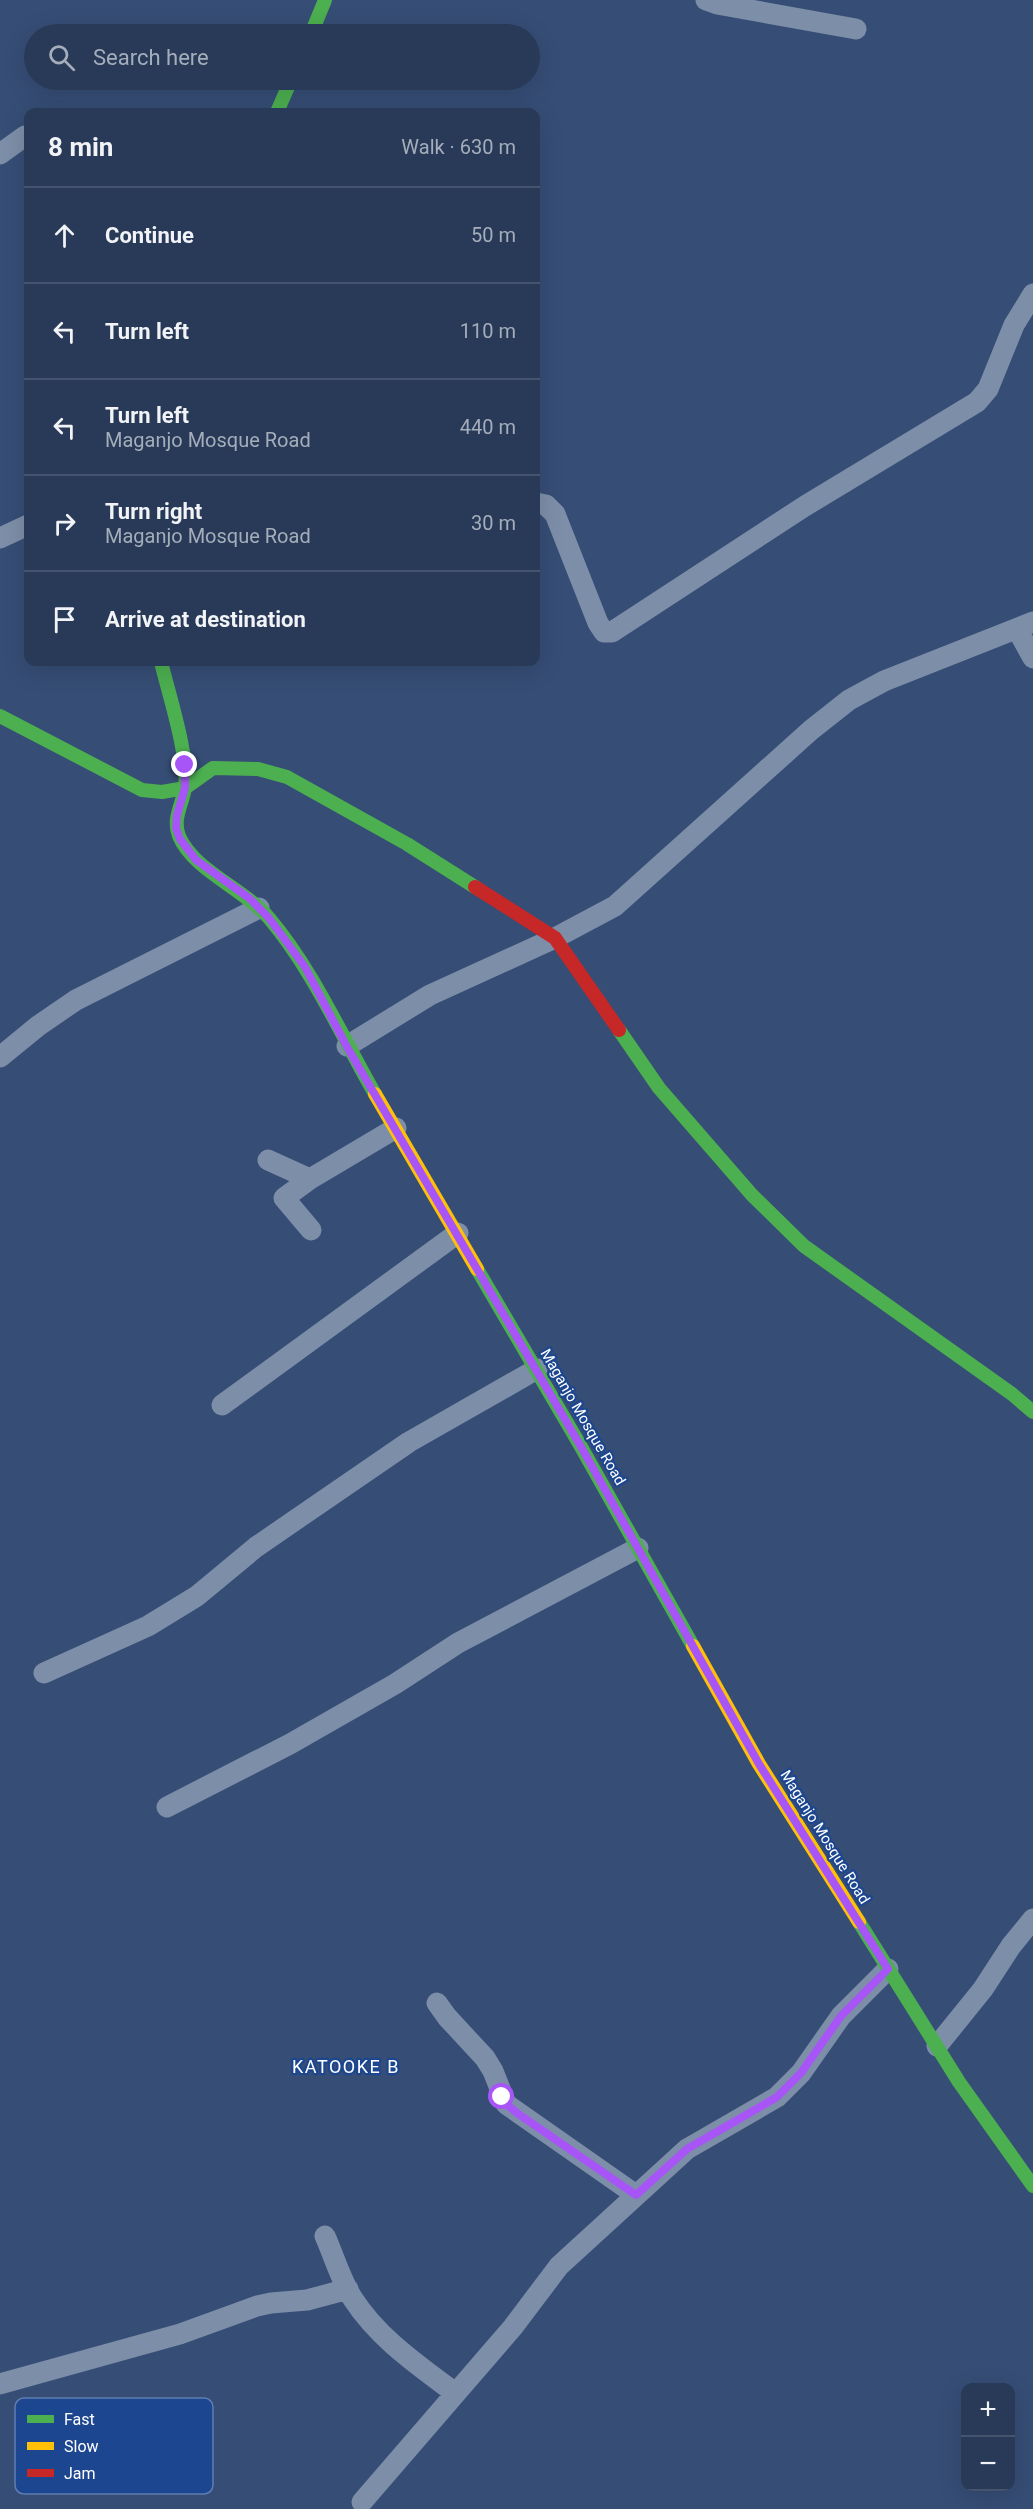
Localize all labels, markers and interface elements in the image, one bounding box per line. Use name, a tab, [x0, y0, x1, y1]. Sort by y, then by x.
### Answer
search box	[24, 24, 540, 90]
icon: search	[45, 41, 78, 74]
text: Search here	[93, 45, 209, 70]
text: 8 min	[48, 132, 113, 162]
text: Walk · 630 m	[401, 135, 516, 159]
icon: ahead	[48, 219, 81, 252]
text: Continue	[105, 223, 194, 248]
text: 50 m	[471, 223, 516, 247]
icon: left	[48, 315, 81, 348]
text: Turn left	[105, 319, 189, 344]
text: 110 m	[460, 319, 516, 343]
text: Turn left	[105, 403, 189, 428]
icon: left	[48, 411, 81, 444]
text: 440 m	[460, 415, 516, 439]
text: Maganjo Mosque Road	[105, 428, 311, 452]
text: Turn right	[105, 499, 202, 524]
icon: right	[48, 507, 81, 540]
text: 30 m	[471, 511, 516, 535]
text: Maganjo Mosque Road	[105, 524, 311, 548]
icon: arrive	[48, 603, 81, 636]
text: Arrive at destination	[105, 607, 306, 632]
route end	[171, 751, 197, 777]
street label: Maganjo Mosque Road	[537, 1346, 629, 1488]
street label: Maganjo Mosque Road	[776, 1767, 874, 1907]
district label: KATOOKE B	[292, 2056, 400, 2077]
route start	[488, 2083, 514, 2109]
map controls	[961, 2383, 1015, 2491]
button: +	[961, 2383, 1015, 2437]
legend	[15, 2398, 213, 2494]
text: Fast	[64, 2410, 95, 2429]
text: Slow	[64, 2437, 99, 2456]
button: −	[961, 2437, 1015, 2491]
text: Jam	[64, 2464, 96, 2483]

